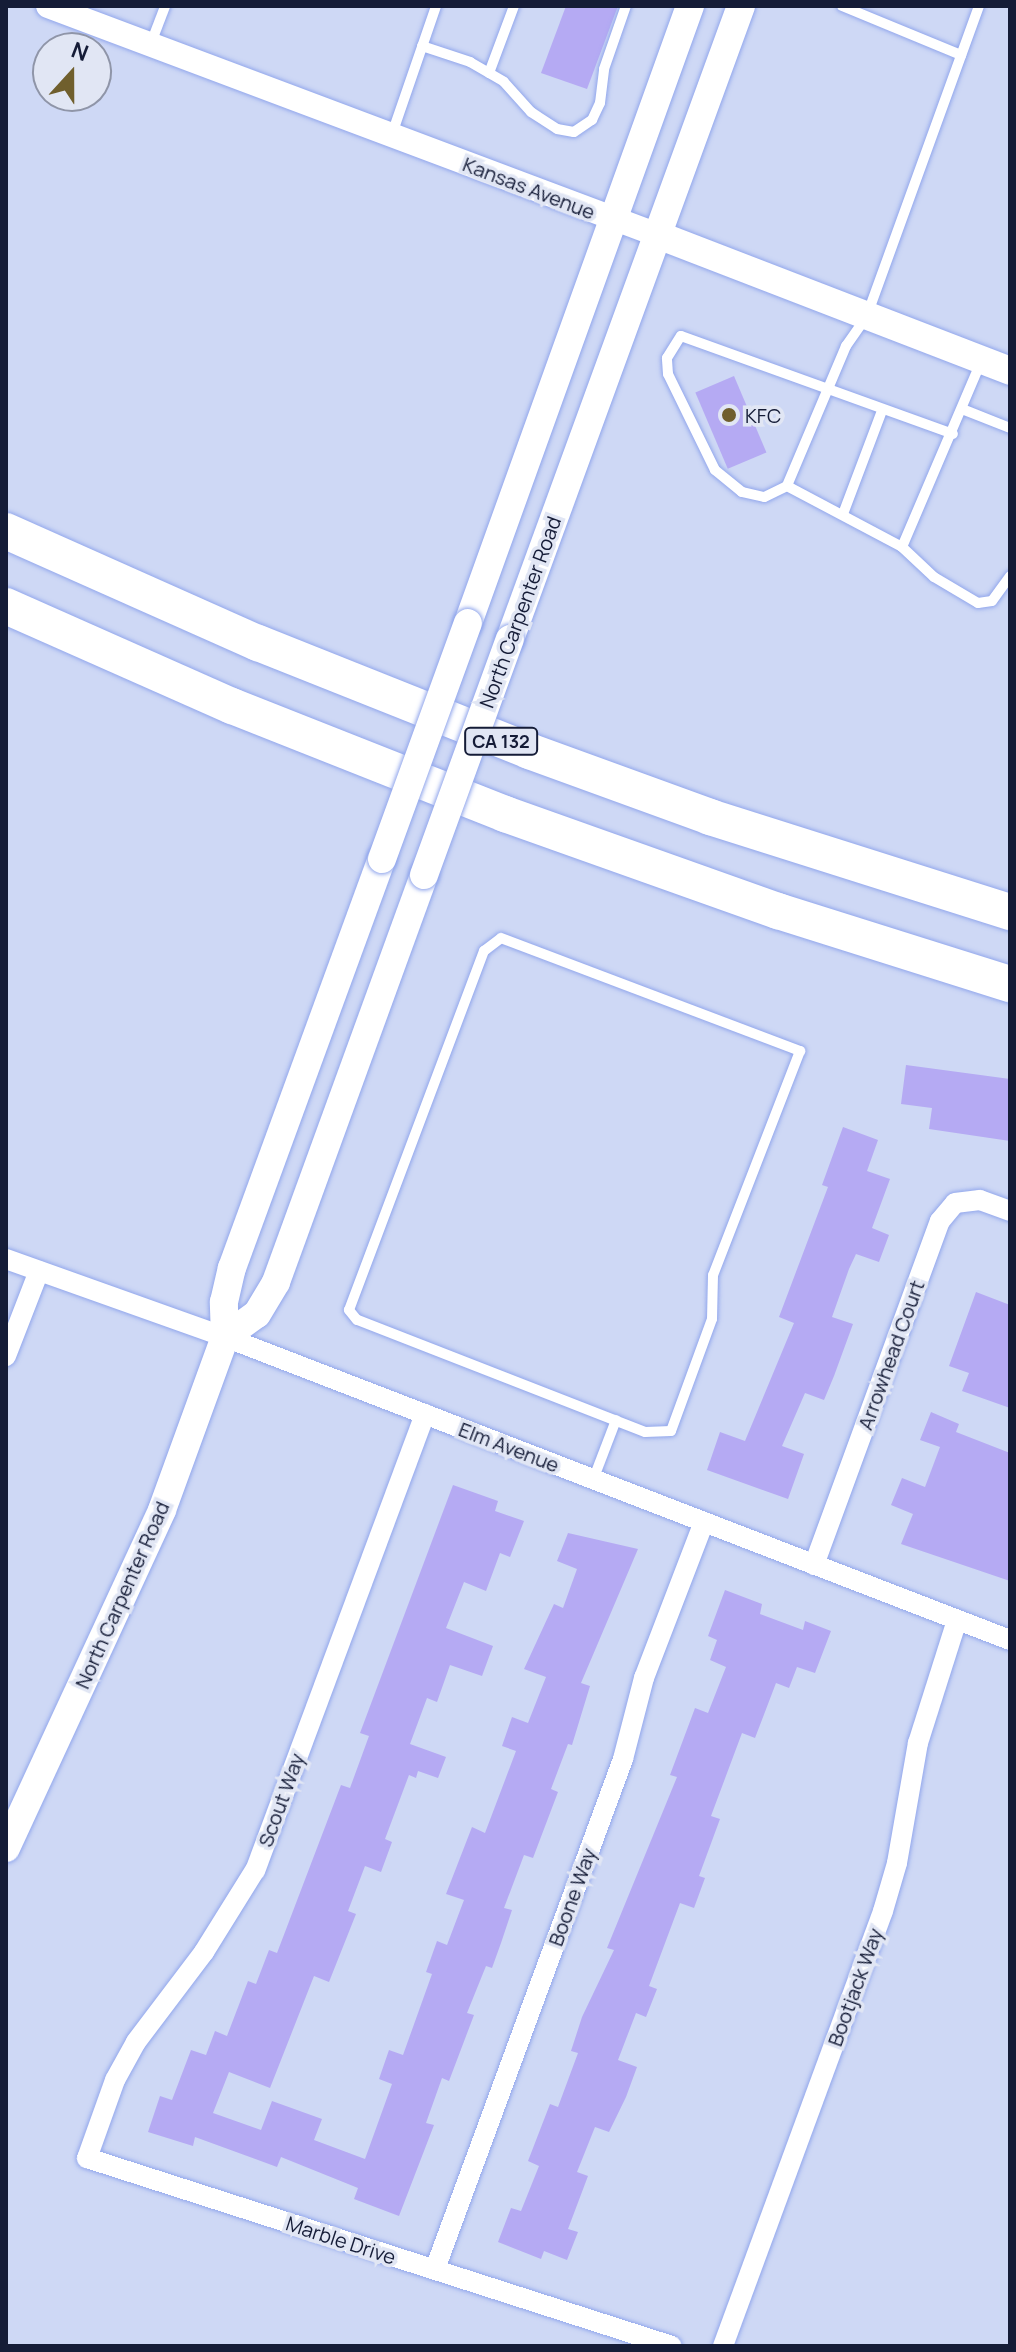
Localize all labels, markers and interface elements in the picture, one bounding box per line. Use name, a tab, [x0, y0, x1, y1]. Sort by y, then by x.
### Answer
north arrow	[32, 32, 112, 112]
text: N	[67, 35, 93, 68]
street label: Kansas Avenue	[460, 152, 598, 224]
place label: KFC	[745, 403, 781, 427]
marker: KFC	[720, 406, 738, 424]
street label: North Carpenter Road	[474, 513, 566, 711]
road number: CA 132	[463, 727, 539, 755]
street label: Arrowhead Court	[853, 1277, 929, 1433]
street label: Elm Avenue	[455, 1417, 563, 1477]
street label: North Carpenter Road	[70, 1498, 174, 1692]
street label: Scout Way	[253, 1750, 309, 1850]
street label: Boone Way	[543, 1845, 601, 1949]
street label: Bootjack Way	[823, 1925, 887, 2049]
street label: Marble Drive	[283, 2211, 399, 2269]

